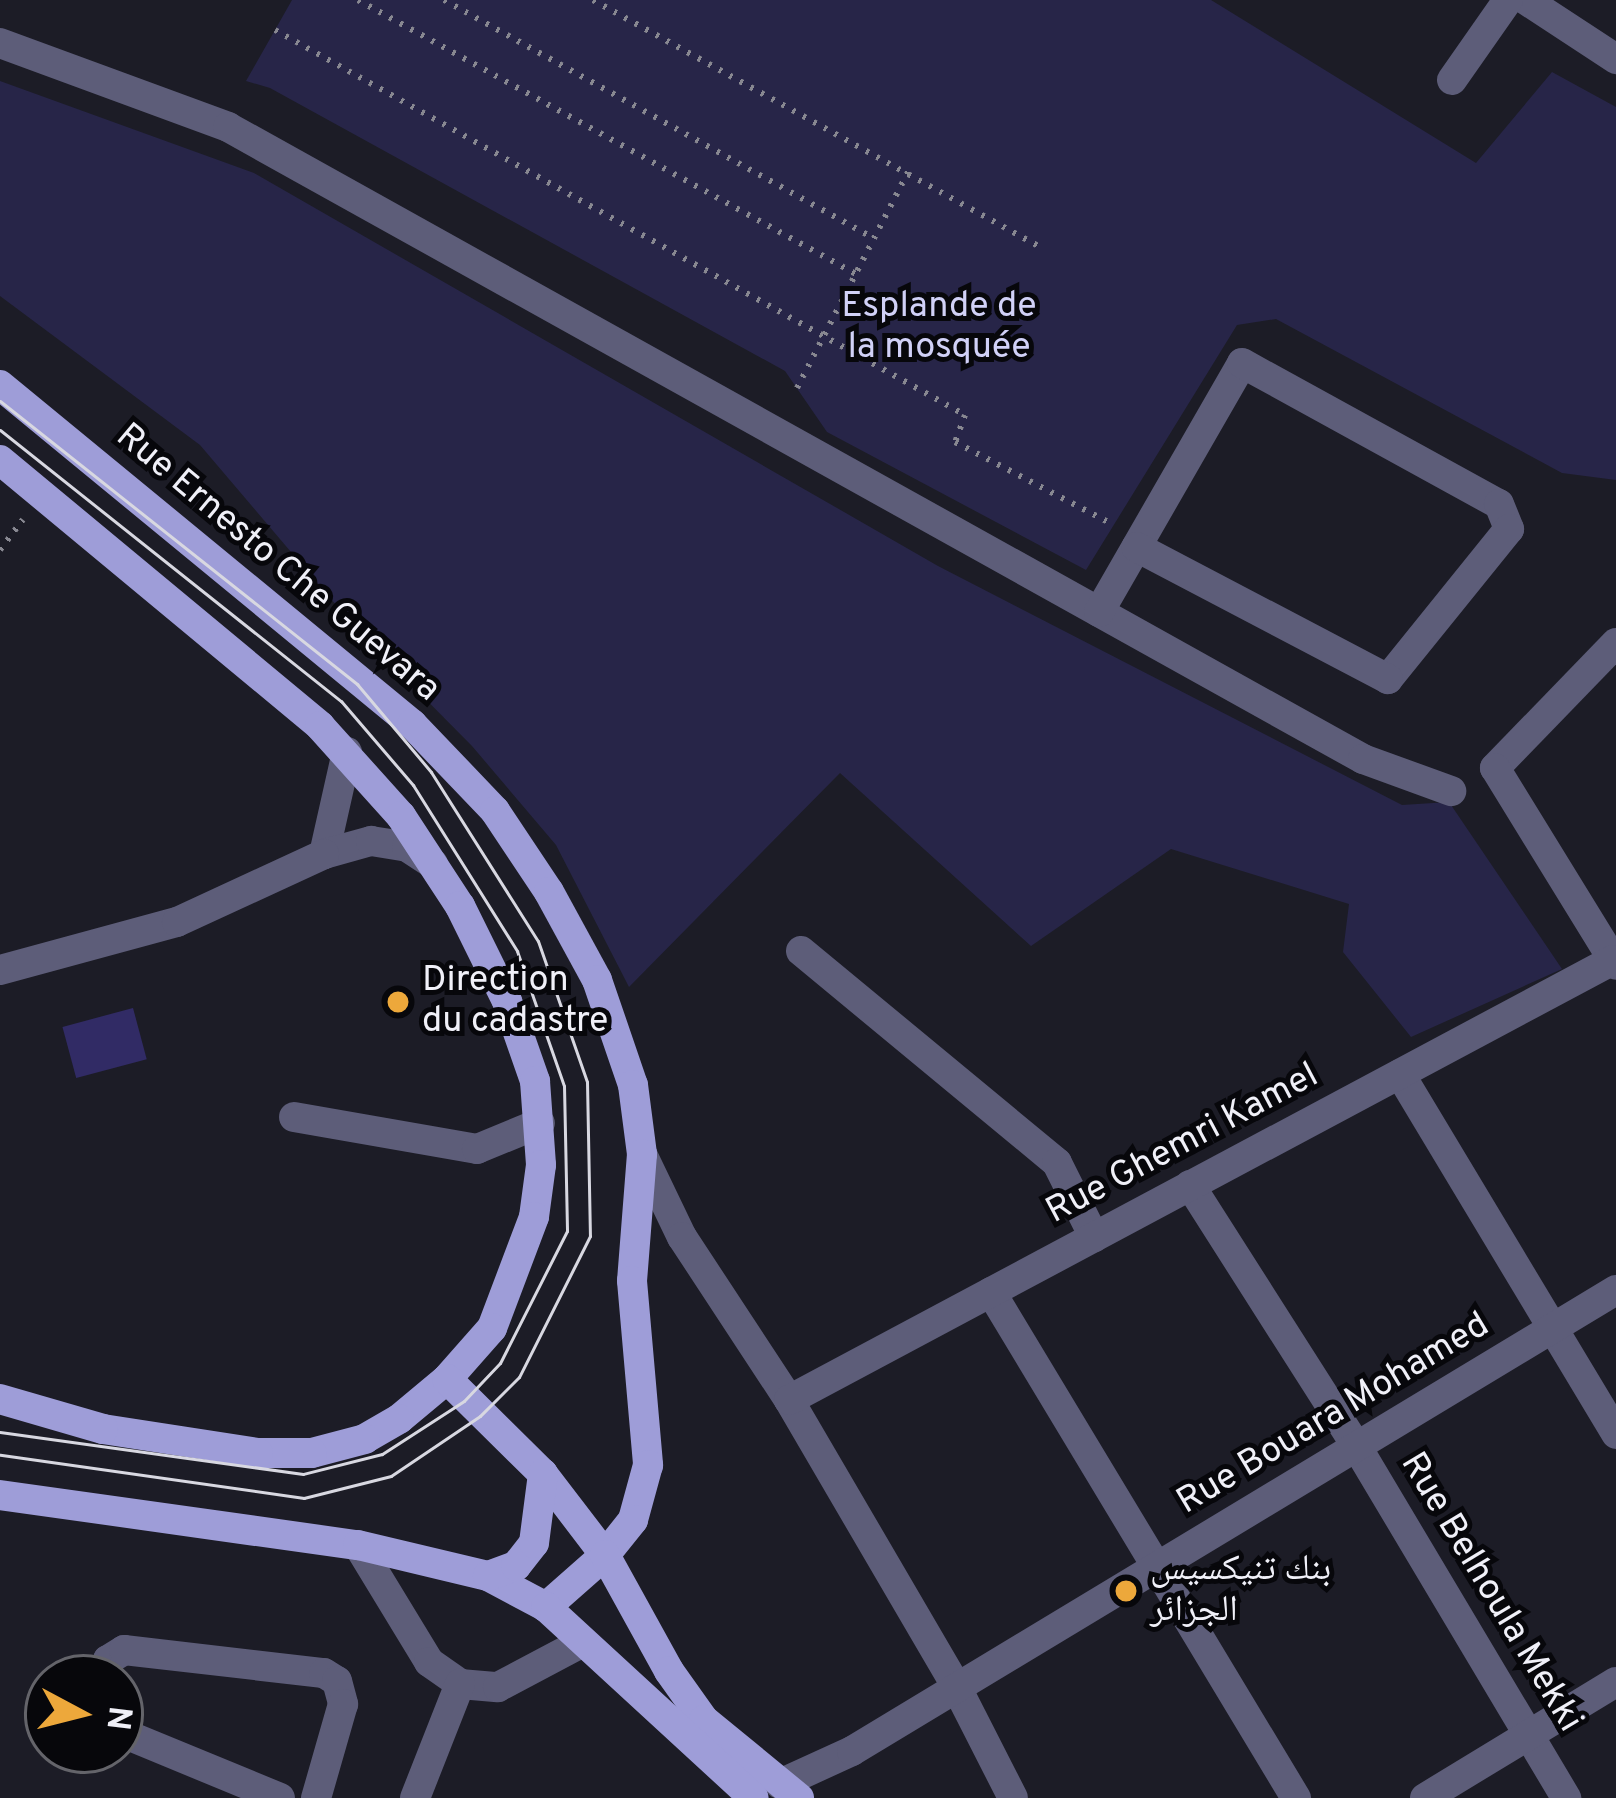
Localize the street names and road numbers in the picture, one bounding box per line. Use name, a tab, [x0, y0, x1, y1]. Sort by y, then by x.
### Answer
street label: Rue Ernesto Che Guevara	[106, 416, 448, 712]
street label: Rue Ghemri Kamel	[1040, 1055, 1326, 1235]
street label: Rue Bouara Mohamed	[1170, 1305, 1498, 1525]
street label: Rue Belhoula Mekki	[1390, 1446, 1590, 1740]

